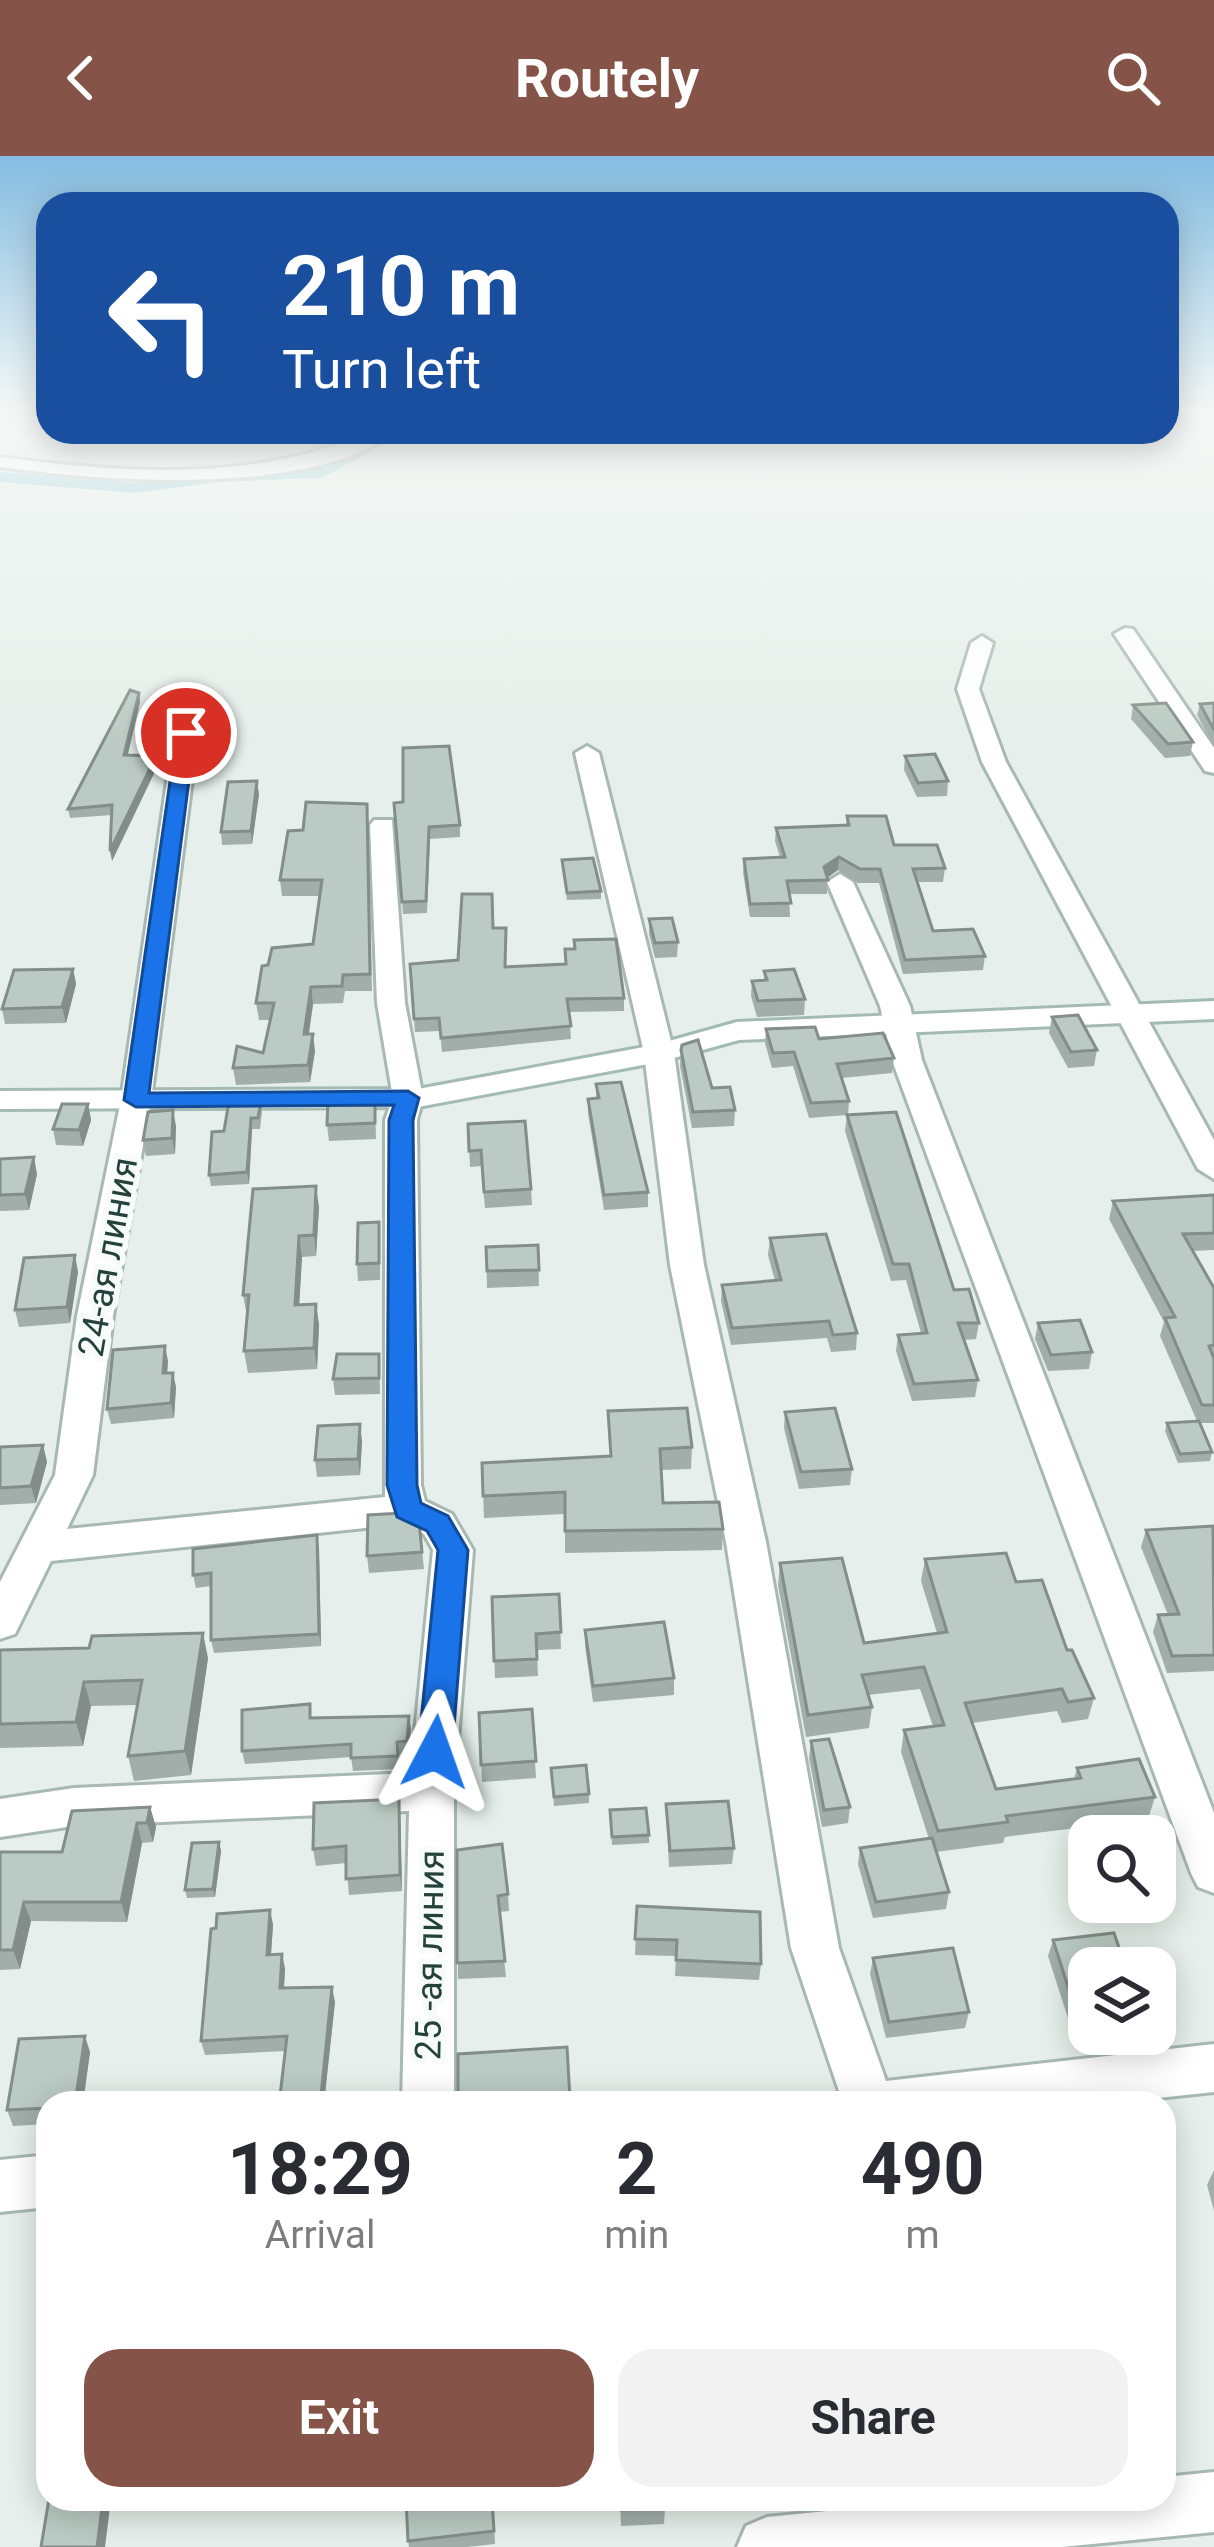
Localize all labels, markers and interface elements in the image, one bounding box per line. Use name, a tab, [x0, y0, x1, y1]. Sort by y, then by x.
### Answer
icon: back	[48, 45, 114, 111]
icon: search	[1100, 45, 1166, 111]
text: Routely	[515, 47, 699, 110]
text: 210 m	[282, 237, 520, 336]
icon: left	[84, 240, 240, 396]
text: Turn left	[282, 338, 481, 401]
pin	[135, 682, 237, 784]
icon: arrive	[153, 700, 219, 766]
street label: 24-ая линия	[70, 1154, 146, 1360]
position arrow	[372, 1689, 498, 1815]
map controls	[1068, 1815, 1176, 2055]
button: search	[1068, 1815, 1176, 1923]
street label: 25 -ая линия	[407, 1849, 453, 2061]
button: layers	[1068, 1947, 1176, 2055]
text: 18:29	[227, 2127, 413, 2212]
text: 2	[616, 2127, 657, 2212]
text: 490	[861, 2127, 985, 2212]
text: Arrival	[265, 2212, 375, 2258]
text: min	[604, 2212, 669, 2258]
text: m	[906, 2212, 940, 2258]
button: Exit	[84, 2349, 594, 2487]
button: Share	[618, 2349, 1128, 2487]

